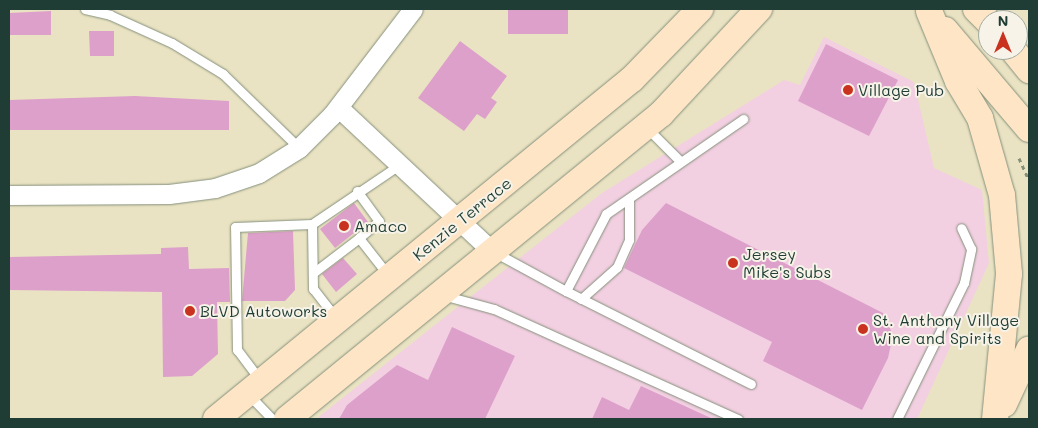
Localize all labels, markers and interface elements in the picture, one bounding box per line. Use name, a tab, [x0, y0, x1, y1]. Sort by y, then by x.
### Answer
north arrow	[978, 10, 1028, 60]
text: N	[998, 11, 1008, 30]
place label: Village Pub	[858, 80, 944, 100]
marker: Village Pub	[842, 84, 854, 96]
street label: Kenzie Terrace	[409, 173, 515, 265]
place label: Amaco	[354, 216, 407, 236]
marker: Amaco	[338, 220, 350, 232]
place label: Jersey Mike's Subs	[743, 244, 831, 282]
marker: Jersey Mike's Subs	[727, 257, 739, 269]
place label: BLVD Autoworks	[200, 301, 327, 321]
marker: BLVD Autoworks	[184, 305, 196, 317]
place label: St. Anthony Village Wine and Spirits	[873, 310, 1019, 348]
marker: St. Anthony Village Wine and Spirits	[857, 323, 869, 335]

